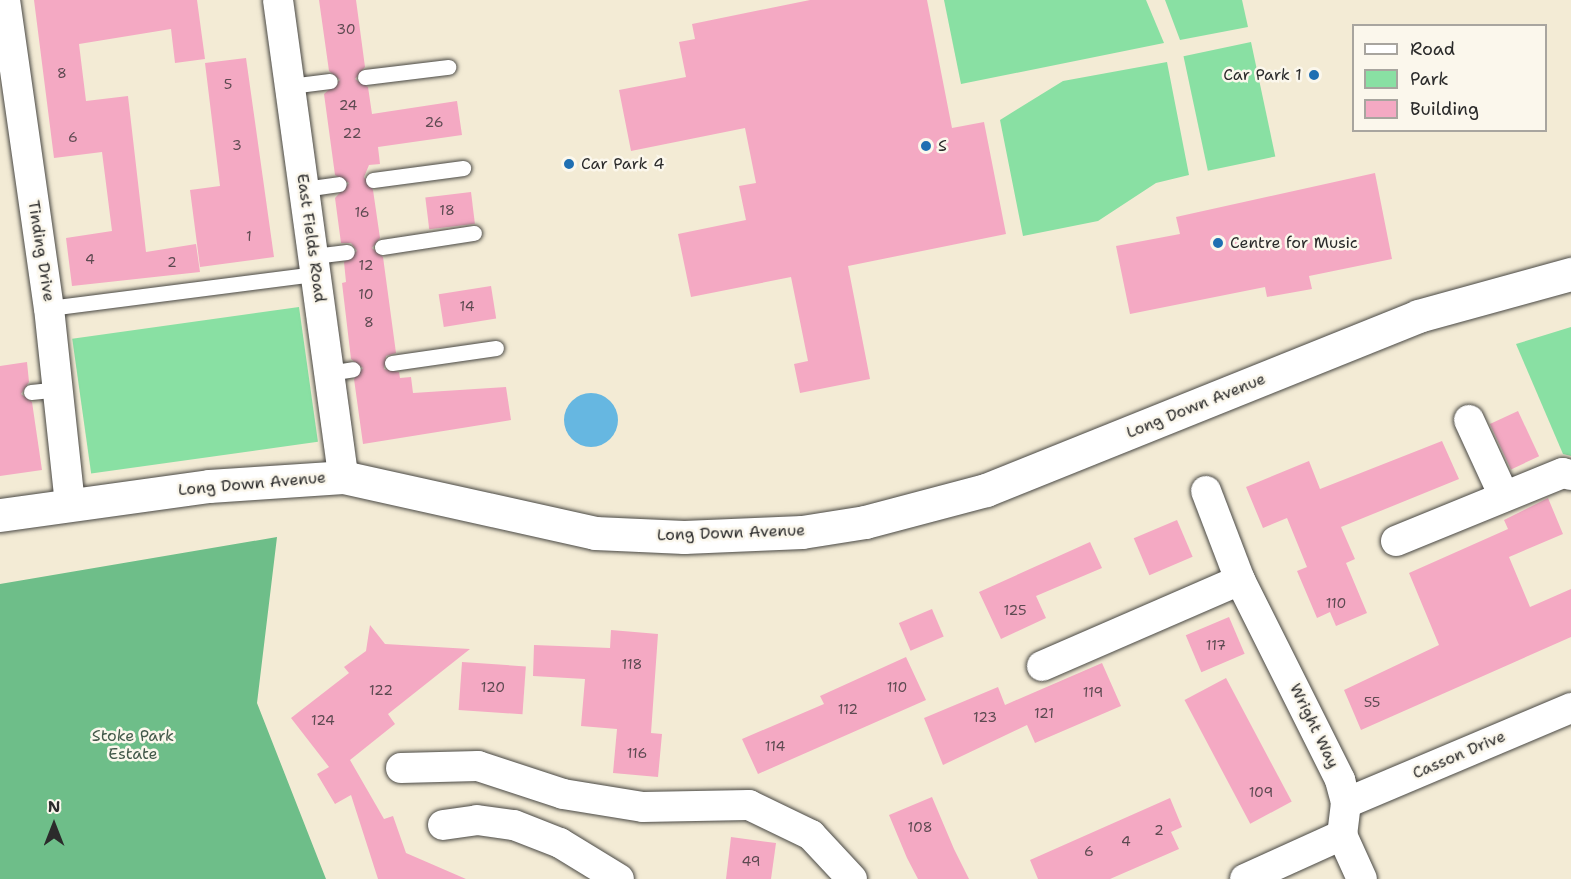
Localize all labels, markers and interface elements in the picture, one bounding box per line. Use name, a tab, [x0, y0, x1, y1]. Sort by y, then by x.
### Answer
house number: 30	[336, 21, 356, 37]
legend	[1352, 24, 1547, 132]
text: Road	[1410, 37, 1455, 61]
house number: 8	[57, 65, 67, 81]
place label: Car Park 1	[1223, 65, 1302, 85]
text: Park	[1410, 67, 1449, 91]
marker: Car Park 1	[1307, 68, 1321, 82]
house number: 5	[224, 76, 232, 92]
house number: 24	[339, 97, 357, 113]
text: Building	[1410, 97, 1479, 121]
house number: 26	[425, 114, 443, 130]
house number: 22	[343, 125, 361, 141]
house number: 6	[68, 129, 78, 145]
place label: S	[938, 136, 947, 156]
house number: 3	[232, 137, 242, 153]
marker: S	[919, 139, 933, 153]
place label: Car Park 4	[581, 154, 664, 174]
marker: Car Park 4	[562, 157, 576, 171]
street label: East Fields Road	[292, 172, 330, 304]
street label: Tinding Drive	[24, 199, 58, 303]
house number: 18	[439, 202, 455, 218]
house number: 16	[354, 204, 370, 220]
house number: 1	[246, 228, 252, 244]
place label: Centre for Music	[1230, 233, 1358, 253]
marker: Centre for Music	[1211, 236, 1225, 250]
house number: 4	[85, 251, 95, 267]
house number: 2	[167, 254, 177, 270]
house number: 12	[359, 257, 373, 273]
house number: 10	[358, 286, 374, 302]
house number: 14	[459, 298, 475, 314]
house number: 8	[364, 314, 374, 330]
street label: Long Down Avenue	[1124, 369, 1268, 443]
street label: Long Down Avenue	[177, 468, 327, 500]
street label: Long Down Avenue	[657, 521, 805, 545]
house number: 110	[1326, 595, 1346, 611]
house number: 125	[1003, 602, 1027, 618]
house number: 117	[1206, 637, 1226, 653]
house number: 118	[622, 656, 642, 672]
house number: 120	[481, 679, 505, 695]
house number: 110	[887, 679, 907, 695]
street label: Wright Way	[1285, 681, 1343, 771]
house number: 122	[369, 682, 393, 698]
house number: 119	[1083, 684, 1103, 700]
house number: 55	[1364, 694, 1380, 710]
house number: 112	[838, 701, 858, 717]
house number: 121	[1034, 705, 1054, 721]
house number: 123	[973, 709, 997, 725]
house number: 124	[311, 712, 335, 728]
park label: Stoke Park Estate	[92, 726, 174, 764]
street label: Casson Drive	[1410, 727, 1508, 783]
house number: 114	[765, 738, 785, 754]
house number: 116	[627, 745, 647, 761]
house number: 109	[1249, 784, 1273, 800]
north arrow	[24, 795, 84, 855]
text: N	[48, 796, 60, 817]
house number: 108	[908, 819, 932, 835]
house number: 2	[1154, 822, 1164, 838]
house number: 4	[1121, 833, 1131, 849]
house number: 6	[1084, 843, 1094, 859]
house number: 49	[742, 853, 760, 869]

